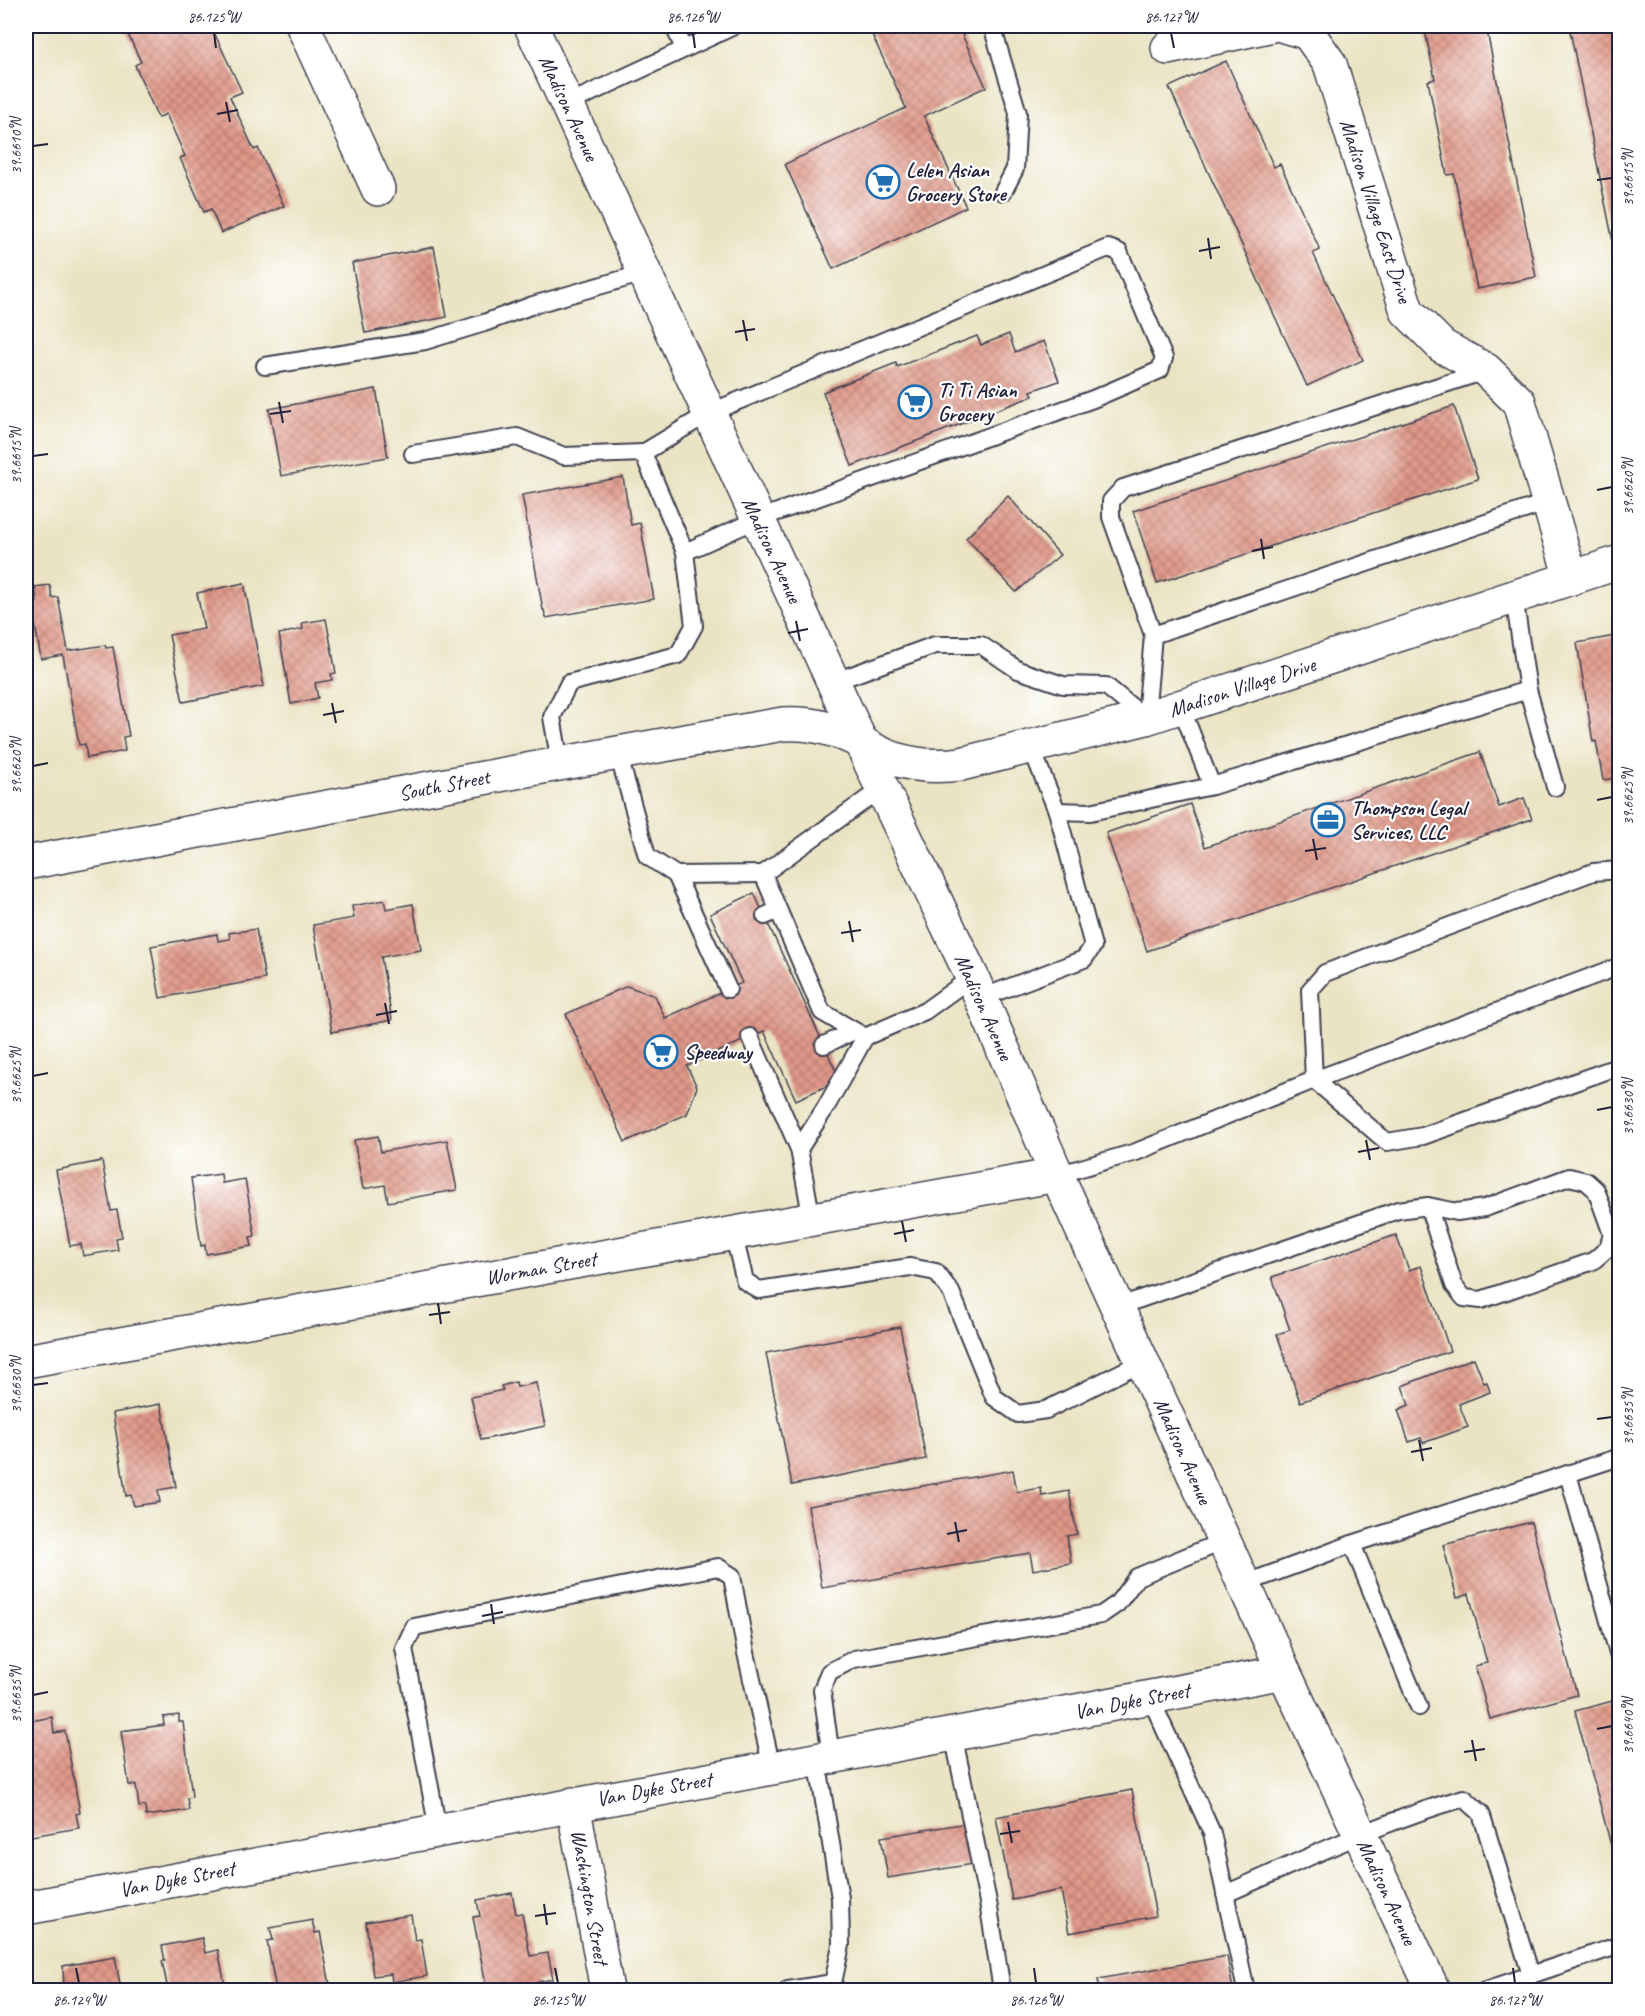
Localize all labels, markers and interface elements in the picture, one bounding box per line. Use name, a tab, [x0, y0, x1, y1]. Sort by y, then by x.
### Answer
text: 86.125°W	[188, 8, 243, 27]
text: 86.126°W	[667, 8, 722, 27]
text: 86.127°W	[1145, 8, 1200, 27]
street label: Madison Avenue	[533, 51, 605, 166]
text: 39.6610°N	[7, 115, 26, 174]
street label: Madison Village East Drive	[1334, 116, 1418, 307]
text: 39.6615°N	[1619, 147, 1638, 206]
place label: Lelen Asian Grocery Store	[906, 157, 1007, 207]
supermarket icon: Lelen Asian Grocery Store	[865, 164, 901, 200]
place label: Ti Ti Asian Grocery	[938, 377, 1017, 427]
supermarket icon: Ti Ti Asian Grocery	[897, 384, 933, 420]
text: 39.6615°N	[7, 425, 26, 484]
text: 39.6620°N	[1619, 456, 1638, 515]
street label: Madison Avenue	[736, 493, 808, 608]
street label: Madison Village Drive	[1166, 651, 1320, 723]
text: 39.6620°N	[7, 735, 26, 794]
street label: South Street	[396, 763, 494, 807]
text: 39.6625°N	[1619, 766, 1638, 825]
place label: Thompson Legal Services, LLC	[1351, 795, 1470, 845]
office icon: Thompson Legal Services, LLC	[1310, 802, 1346, 838]
street label: Madison Avenue	[949, 950, 1020, 1065]
supermarket icon: Speedway	[643, 1034, 679, 1070]
place label: Speedway	[684, 1039, 753, 1065]
text: 39.6625°N	[7, 1045, 26, 1104]
text: 39.6630°N	[1619, 1076, 1638, 1135]
street label: Worman Street	[484, 1245, 601, 1290]
text: 39.6630°N	[7, 1354, 26, 1413]
text: 39.6635°N	[1619, 1386, 1638, 1445]
street label: Madison Avenue	[1148, 1394, 1219, 1509]
text: 39.6635°N	[7, 1664, 26, 1723]
street label: Van Dyke Street	[1072, 1677, 1195, 1725]
text: 39.6640°N	[1619, 1695, 1638, 1754]
street label: Van Dyke Street	[594, 1766, 717, 1812]
street label: Washington Street	[565, 1828, 615, 1969]
street label: Madison Avenue	[1351, 1835, 1423, 1950]
street label: Van Dyke Street	[117, 1855, 240, 1903]
text: 86.124°W	[53, 1991, 108, 2010]
text: 86.125°W	[532, 1991, 587, 2010]
text: 86.126°W	[1010, 1991, 1065, 2010]
text: 86.127°W	[1489, 1991, 1544, 2010]

